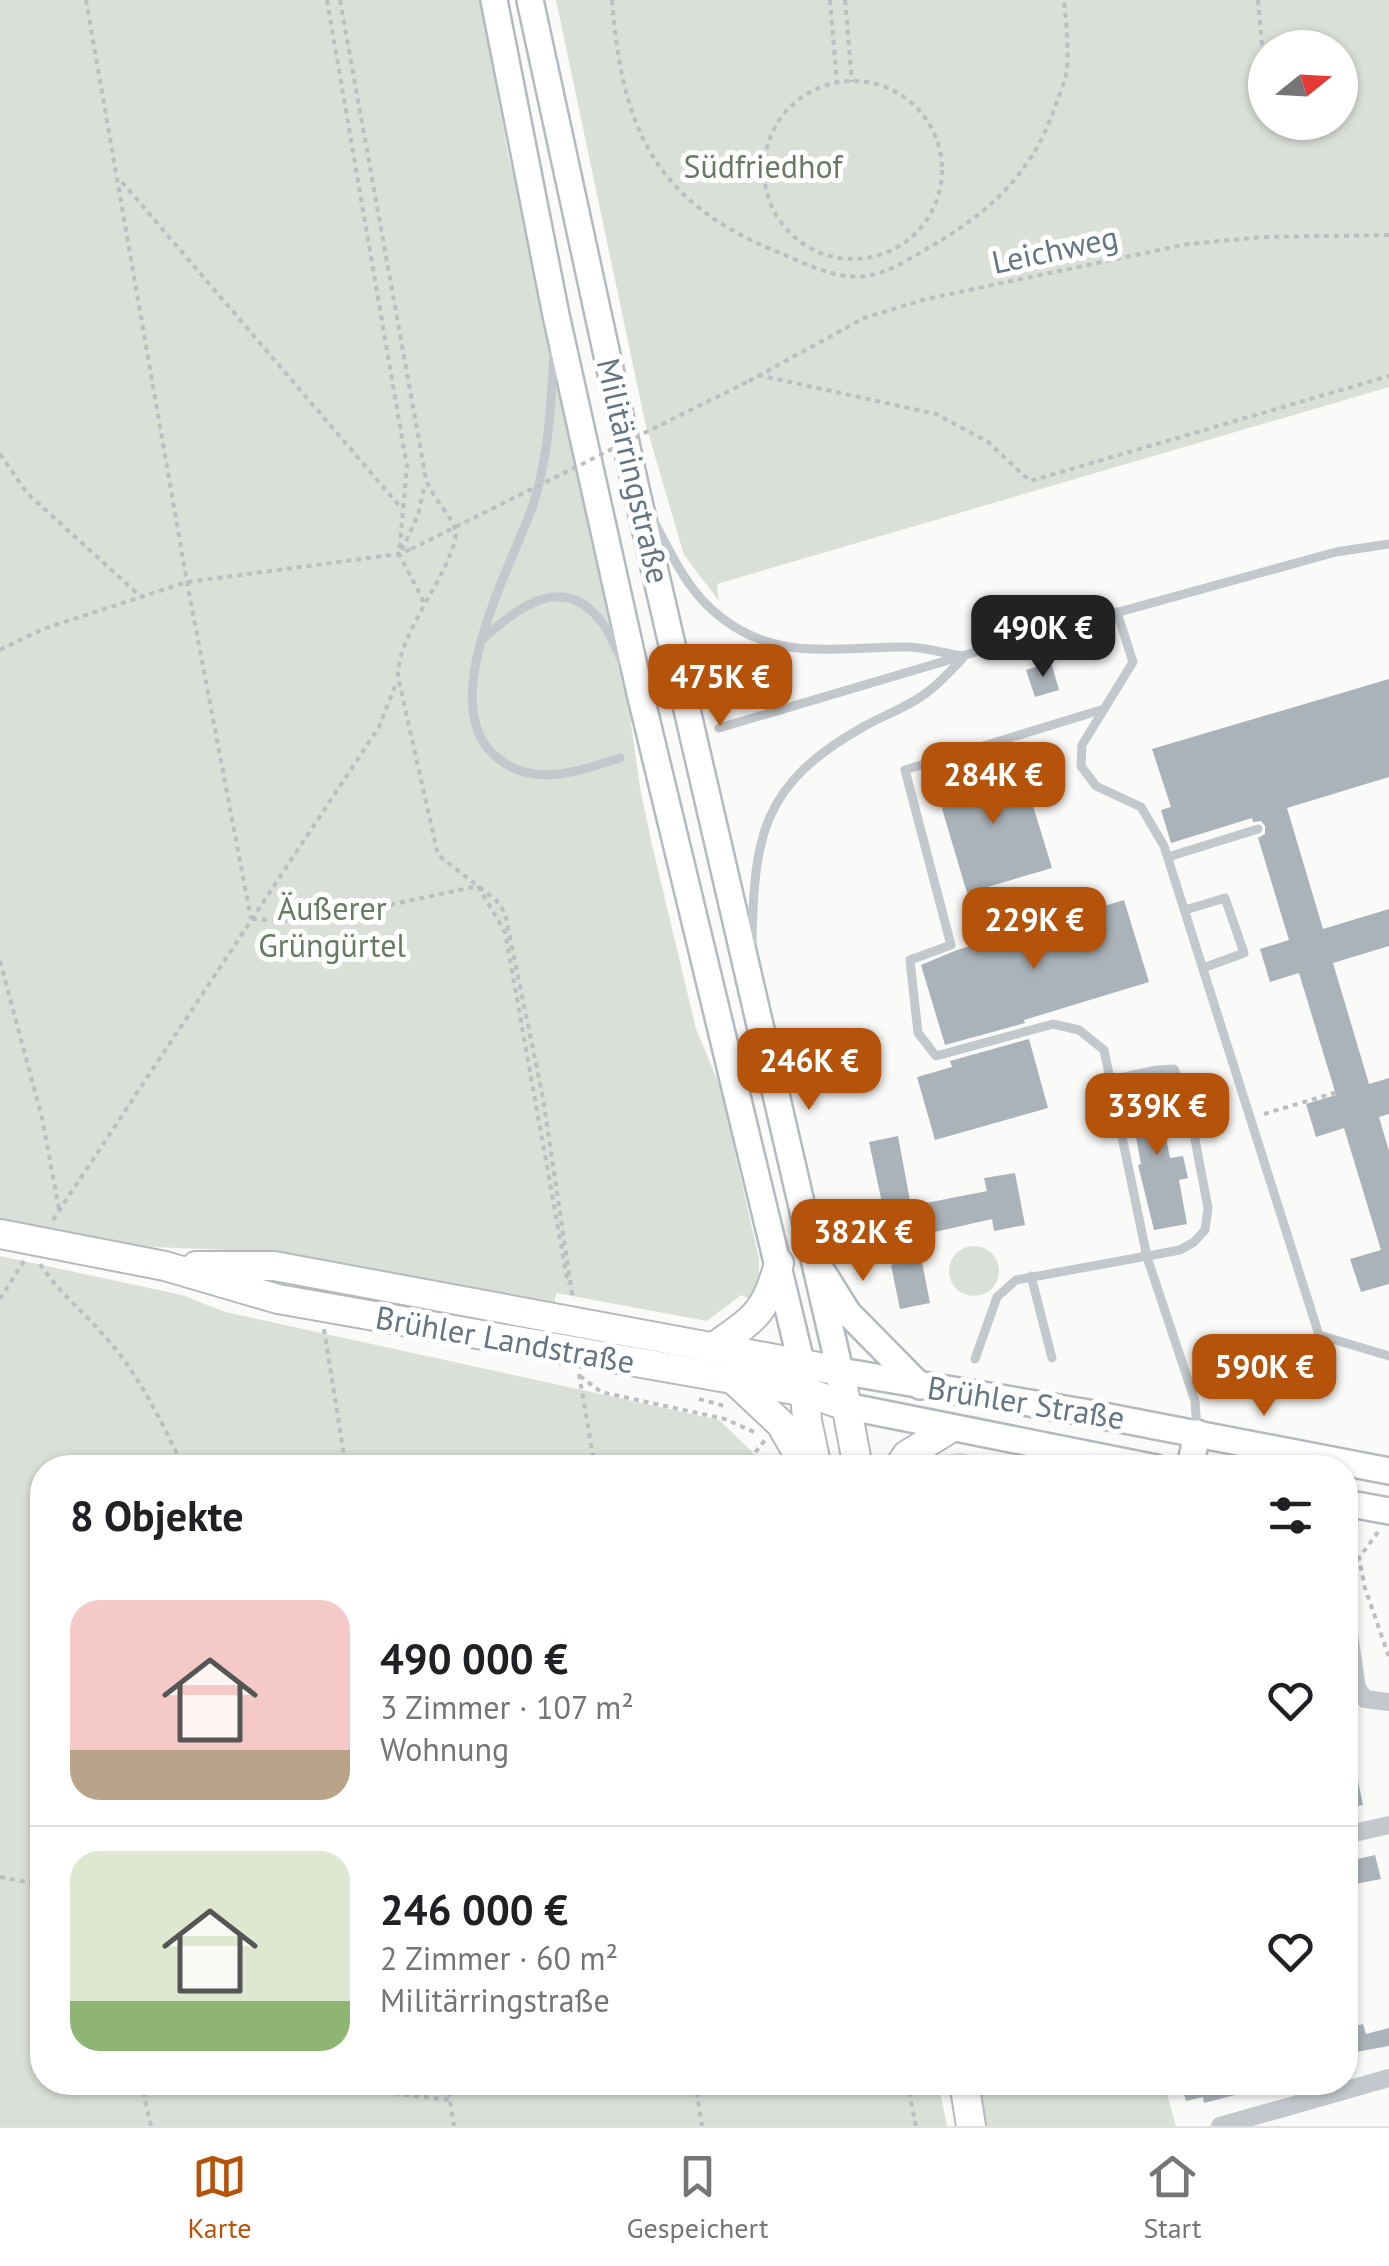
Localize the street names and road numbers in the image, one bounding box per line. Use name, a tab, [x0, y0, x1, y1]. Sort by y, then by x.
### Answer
street label: Leichweg	[988, 215, 1122, 283]
street label: Militärringstraße	[588, 354, 680, 587]
street label: Brühler Landstraße	[372, 1296, 638, 1382]
street label: Brühler Straße	[925, 1366, 1128, 1438]

